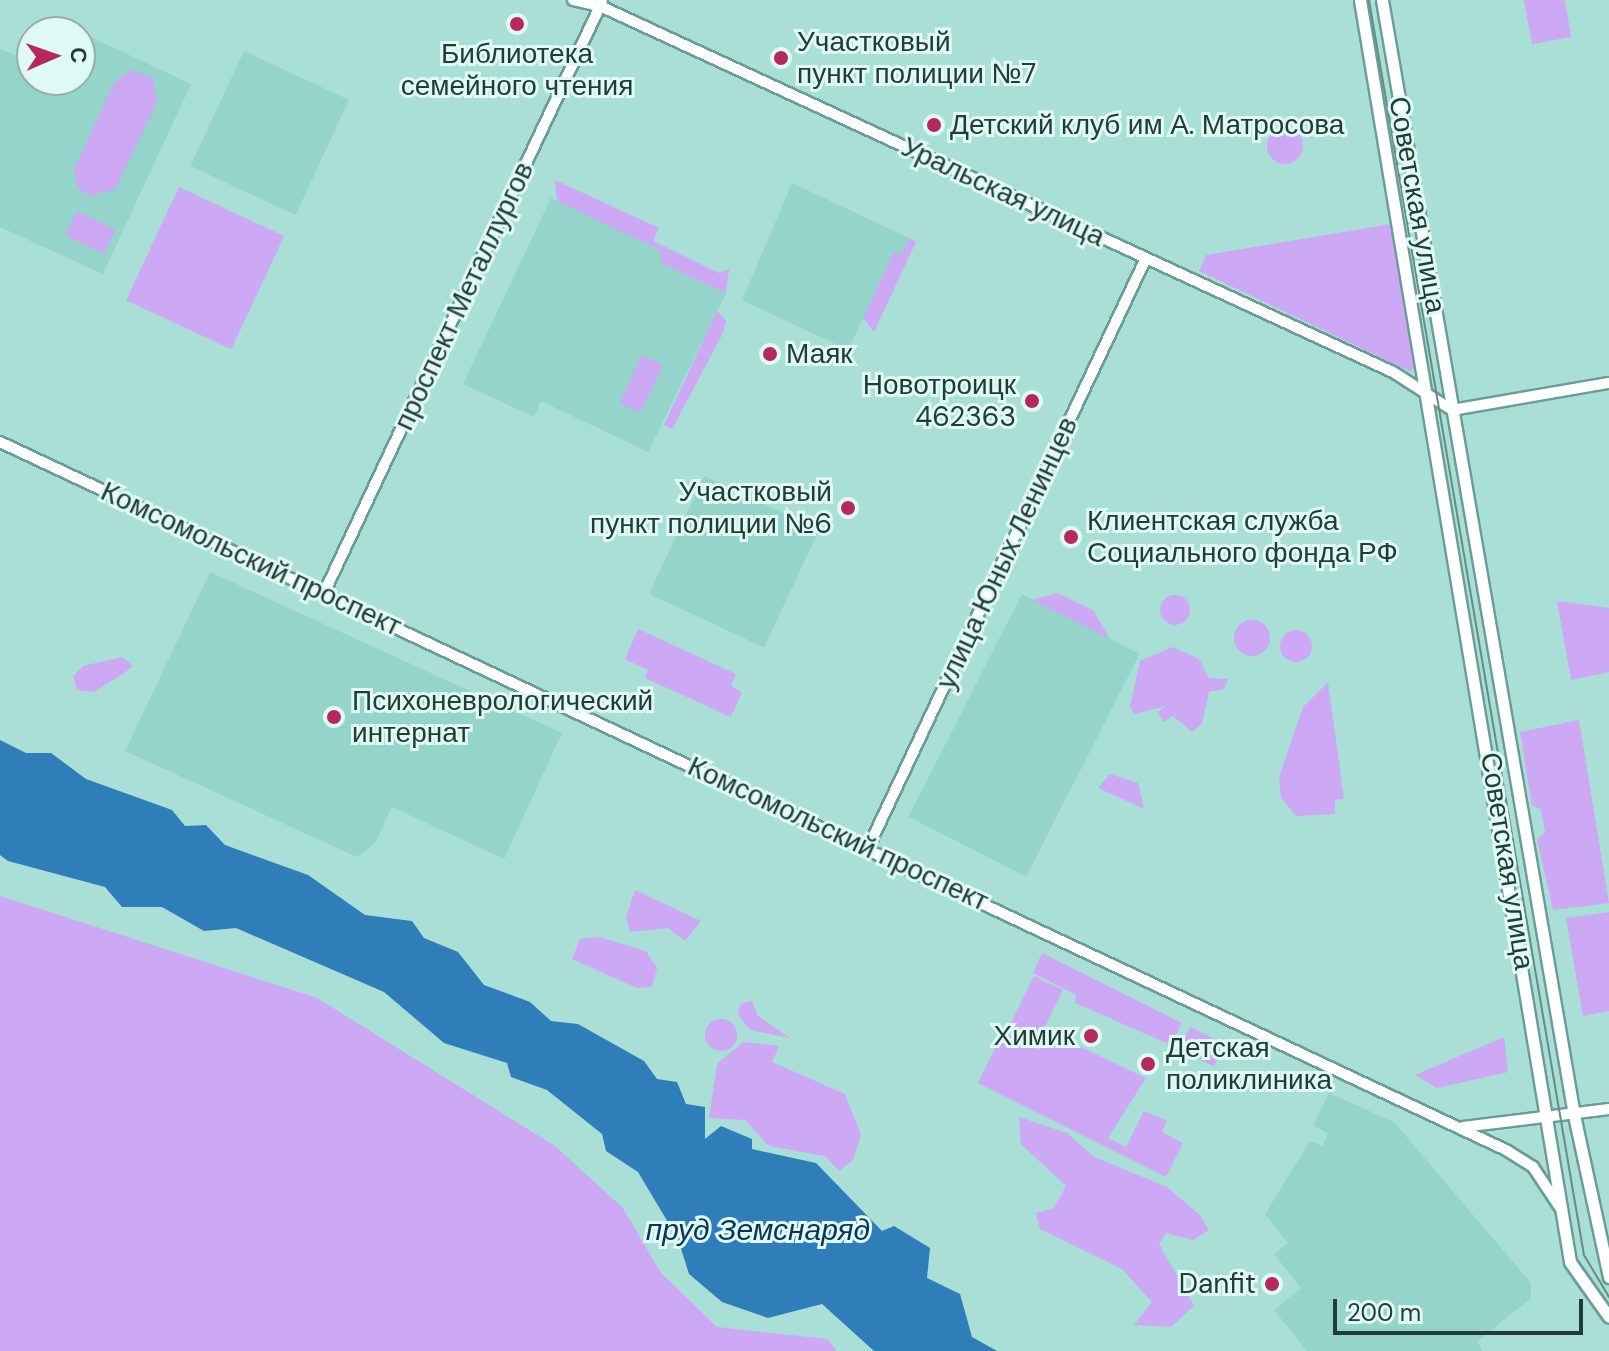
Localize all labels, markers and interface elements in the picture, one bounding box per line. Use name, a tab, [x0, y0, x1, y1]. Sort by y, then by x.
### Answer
marker: Библиотека семейного чтения	[508, 15, 526, 33]
north arrow	[16, 16, 96, 96]
place label: Участковый пункт полиции №7	[797, 25, 1036, 91]
place label: Библиотека семейного чтения	[401, 37, 633, 103]
text: С	[64, 47, 93, 64]
marker: Участковый пункт полиции №7	[772, 49, 790, 67]
street label: Советская улица	[1381, 94, 1453, 316]
place label: Детский клуб им А. Матросова	[950, 108, 1344, 142]
marker: Детский клуб им А. Матросова	[925, 116, 943, 134]
street label: Уральская улица	[896, 130, 1110, 254]
street label: проспект Металлургов	[387, 156, 541, 436]
place label: Маяк	[786, 337, 853, 371]
marker: Маяк	[761, 345, 779, 363]
place label: Новотроицк 462363	[863, 368, 1016, 434]
marker: Новотроицк 462363	[1023, 392, 1041, 410]
street label: улица Юных Ленинцев	[929, 412, 1085, 694]
street label: Комсомольский проспект	[95, 475, 407, 643]
place label: Участковый пункт полиции №6	[590, 475, 832, 541]
marker: Участковый пункт полиции №6	[839, 499, 857, 517]
place label: Клиентская служба Социального фонда РФ	[1087, 504, 1398, 570]
marker: Клиентская служба Социального фонда РФ	[1062, 528, 1080, 546]
place label: Психоневрологический интернат	[352, 684, 653, 750]
marker: Психоневрологический интернат	[323, 706, 345, 728]
street label: Комсомольский проспект	[682, 750, 994, 918]
street label: Советская улица	[1473, 750, 1541, 972]
place label: Химик	[994, 1019, 1075, 1053]
marker: Химик	[1082, 1027, 1100, 1045]
place label: Детская поликлиника	[1166, 1031, 1332, 1097]
marker: Детская поликлиника	[1137, 1053, 1159, 1075]
water label: пруд Земснаряд	[646, 1212, 870, 1248]
place label: Danfit	[1179, 1267, 1256, 1301]
marker: Danfit	[1263, 1275, 1281, 1293]
scale bar	[1337, 1283, 1587, 1333]
text: 200 m	[1347, 1297, 1421, 1328]

